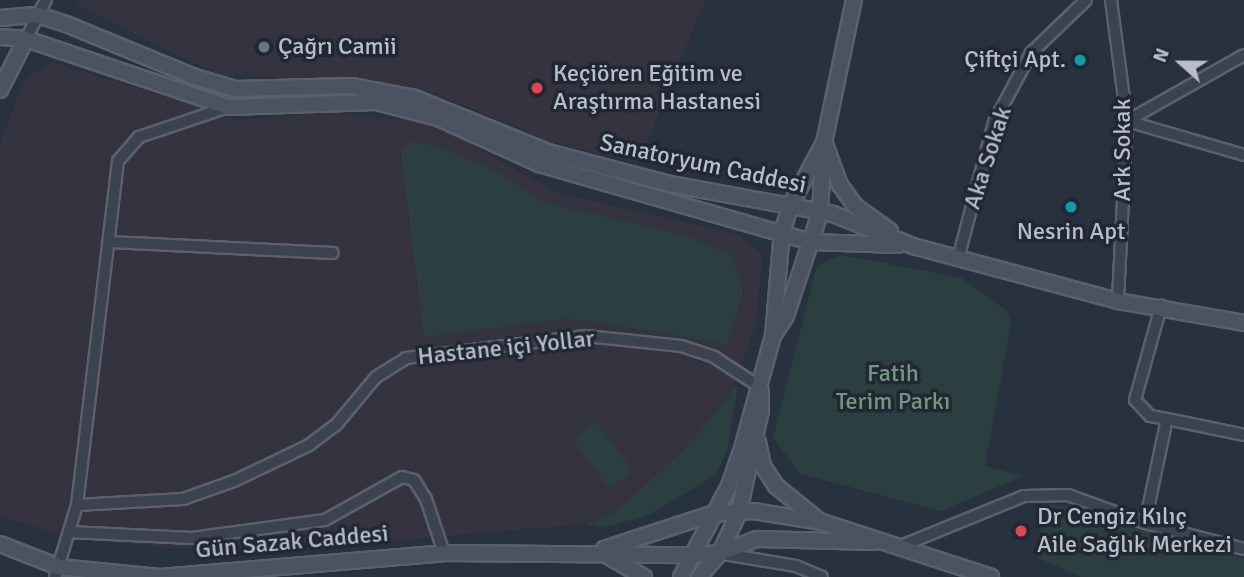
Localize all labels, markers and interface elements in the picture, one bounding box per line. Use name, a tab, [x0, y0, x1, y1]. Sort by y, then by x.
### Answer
north arrow	[1146, 28, 1216, 98]
place label: Çağrı Camii	[278, 33, 397, 61]
marker: Çağrı Camii	[256, 39, 272, 55]
text: N	[1148, 45, 1175, 66]
place label: Çiftçi Apt.	[964, 46, 1066, 74]
marker: Çiftçi Apt.	[1072, 52, 1088, 68]
place label: Keçiören Eğitim ve Araştırma Hastanesi	[553, 60, 761, 116]
marker: Keçiören Eğitim ve Araştırma Hastanesi	[527, 78, 547, 98]
street label: Ark Sokak	[1109, 99, 1137, 201]
street label: Aka Sokak	[958, 103, 1018, 213]
street label: Sanatoryum Caddesi	[597, 128, 809, 200]
marker: Nesrin Apt	[1063, 199, 1079, 215]
place label: Nesrin Apt	[1017, 218, 1125, 246]
street label: Hastane içi Yollar	[416, 324, 596, 372]
park label: Fatih Terim Parkı	[836, 360, 950, 416]
place label: Dr Cengiz Kılıç Aile Sağlık Merkezi	[1037, 503, 1232, 559]
street label: Gün Sazak Caddesi	[194, 519, 390, 565]
marker: Dr Cengiz Kılıç Aile Sağlık Merkezi	[1011, 521, 1031, 541]

